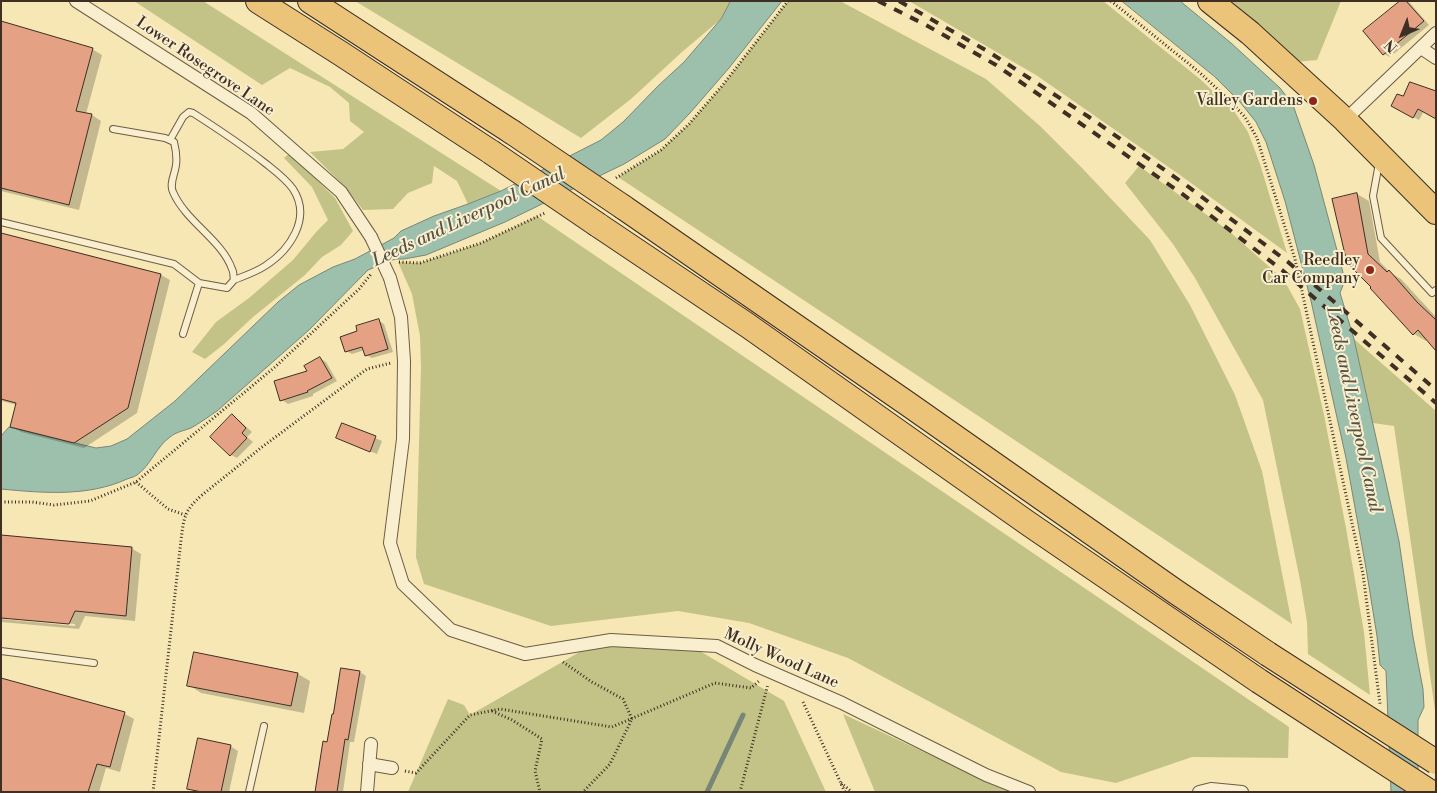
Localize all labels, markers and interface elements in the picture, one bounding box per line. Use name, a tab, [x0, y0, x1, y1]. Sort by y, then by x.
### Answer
north arrow	[1377, 10, 1427, 60]
street label: Lower Rosegrove Lane	[132, 13, 278, 121]
text: N	[1381, 35, 1402, 56]
place label: Valley Gardens	[1196, 91, 1303, 111]
marker: Valley Gardens	[1307, 95, 1319, 107]
water label: Leeds and Liverpool Canal	[369, 164, 569, 272]
place label: Reedley Car Company	[1262, 251, 1360, 289]
marker: Reedley Car Company	[1364, 264, 1376, 276]
water label: Leeds and Liverpool Canal	[1321, 305, 1385, 515]
street label: Molly Wood Lane	[721, 625, 841, 693]

